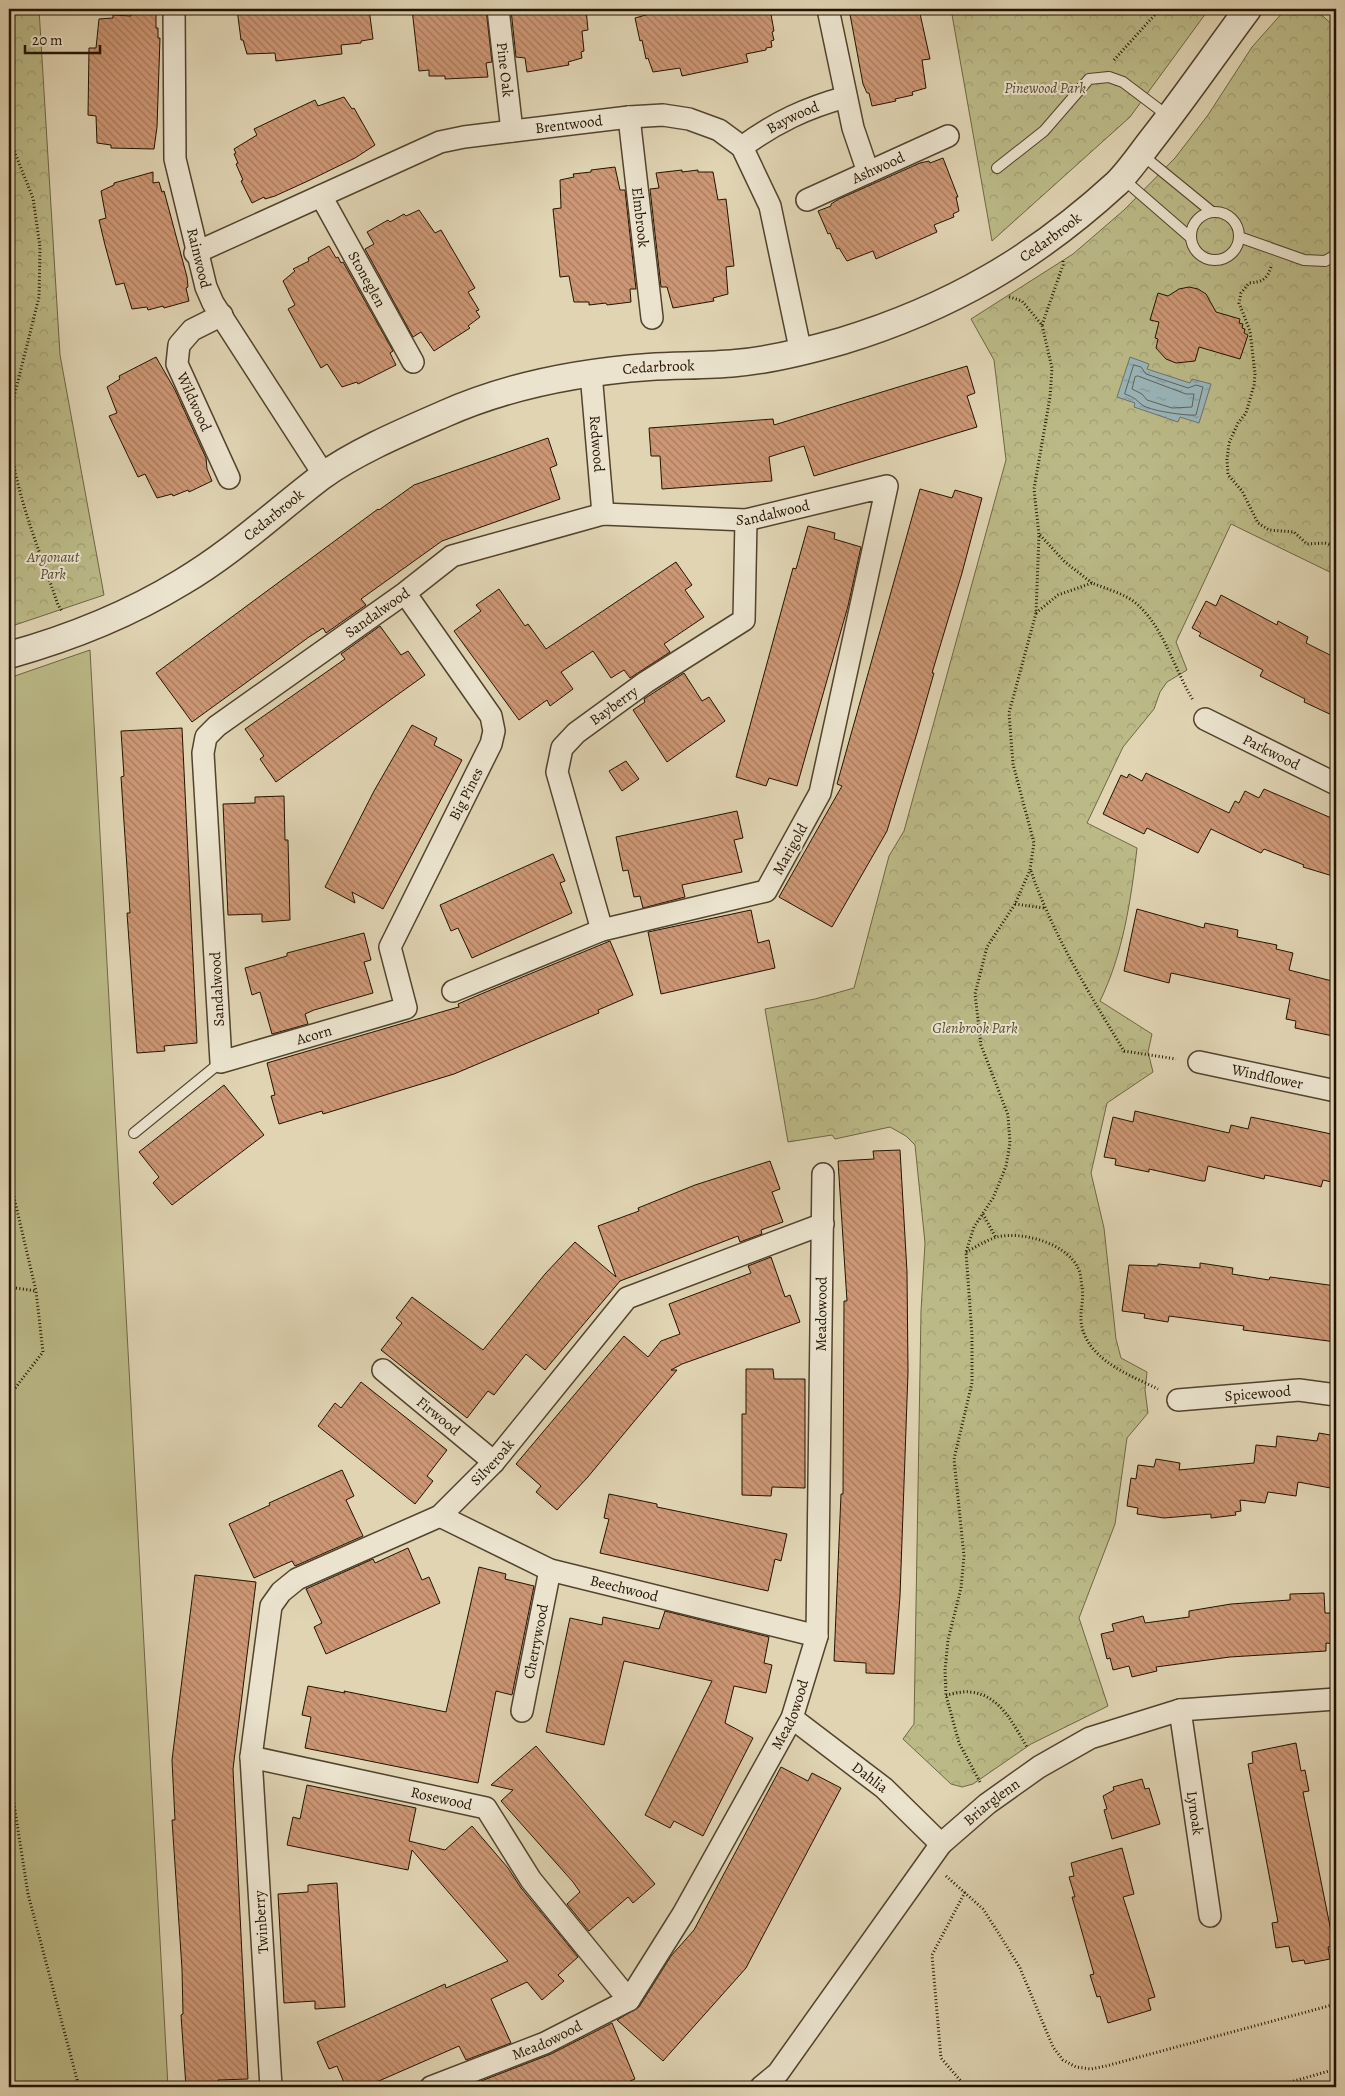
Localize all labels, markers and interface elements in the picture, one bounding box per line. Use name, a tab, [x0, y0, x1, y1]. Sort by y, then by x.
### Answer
scale bar	[25, 22, 100, 54]
text: 20 m	[32, 30, 63, 50]
street label: Pine Oak	[492, 41, 518, 99]
park label: Pinewood Park	[1004, 78, 1086, 98]
street label: Baywood	[763, 96, 822, 138]
street label: Brentwood	[534, 110, 604, 138]
street label: Ashwood	[848, 147, 908, 189]
street label: Elmbrook	[627, 186, 654, 249]
street label: Cedarbrook	[1015, 208, 1086, 267]
street label: Rainwood	[182, 226, 216, 291]
street label: Stoneglen	[343, 247, 391, 311]
street label: Cedarbrook	[621, 355, 695, 379]
street label: Wildwood	[172, 368, 217, 435]
street label: Redwood	[585, 415, 609, 474]
street label: Cedarbrook	[239, 484, 308, 545]
street label: Sandalwood	[736, 495, 812, 530]
park label: Argonaut Park	[26, 547, 80, 584]
street label: Sandalwood	[341, 582, 414, 642]
street label: Bayberry	[586, 681, 642, 730]
street label: Parkwood	[1239, 729, 1304, 775]
street label: Big Pines	[444, 764, 488, 824]
street label: Marigold	[768, 819, 813, 878]
street label: Sandalwood	[205, 950, 229, 1027]
park label: Glenbrook Park	[932, 1018, 1018, 1038]
street label: Acorn	[293, 1020, 334, 1050]
street label: Windflower	[1229, 1059, 1305, 1094]
street label: Meadowood	[811, 1276, 832, 1352]
street label: Spicewood	[1224, 1381, 1293, 1406]
street label: Firwood	[412, 1392, 465, 1441]
street label: Silveroak	[466, 1434, 519, 1490]
street label: Beechwood	[588, 1570, 661, 1607]
street label: Cherrywood	[519, 1601, 553, 1681]
street label: Meadowood	[766, 1676, 814, 1753]
street label: Dahlia	[848, 1757, 892, 1798]
street label: Briarglenn	[959, 1774, 1024, 1830]
street label: Rosewood	[409, 1782, 475, 1815]
street label: Lynoak	[1182, 1790, 1208, 1837]
street label: Twinberry	[249, 1889, 273, 1954]
street label: Meadowood	[509, 2015, 586, 2065]

